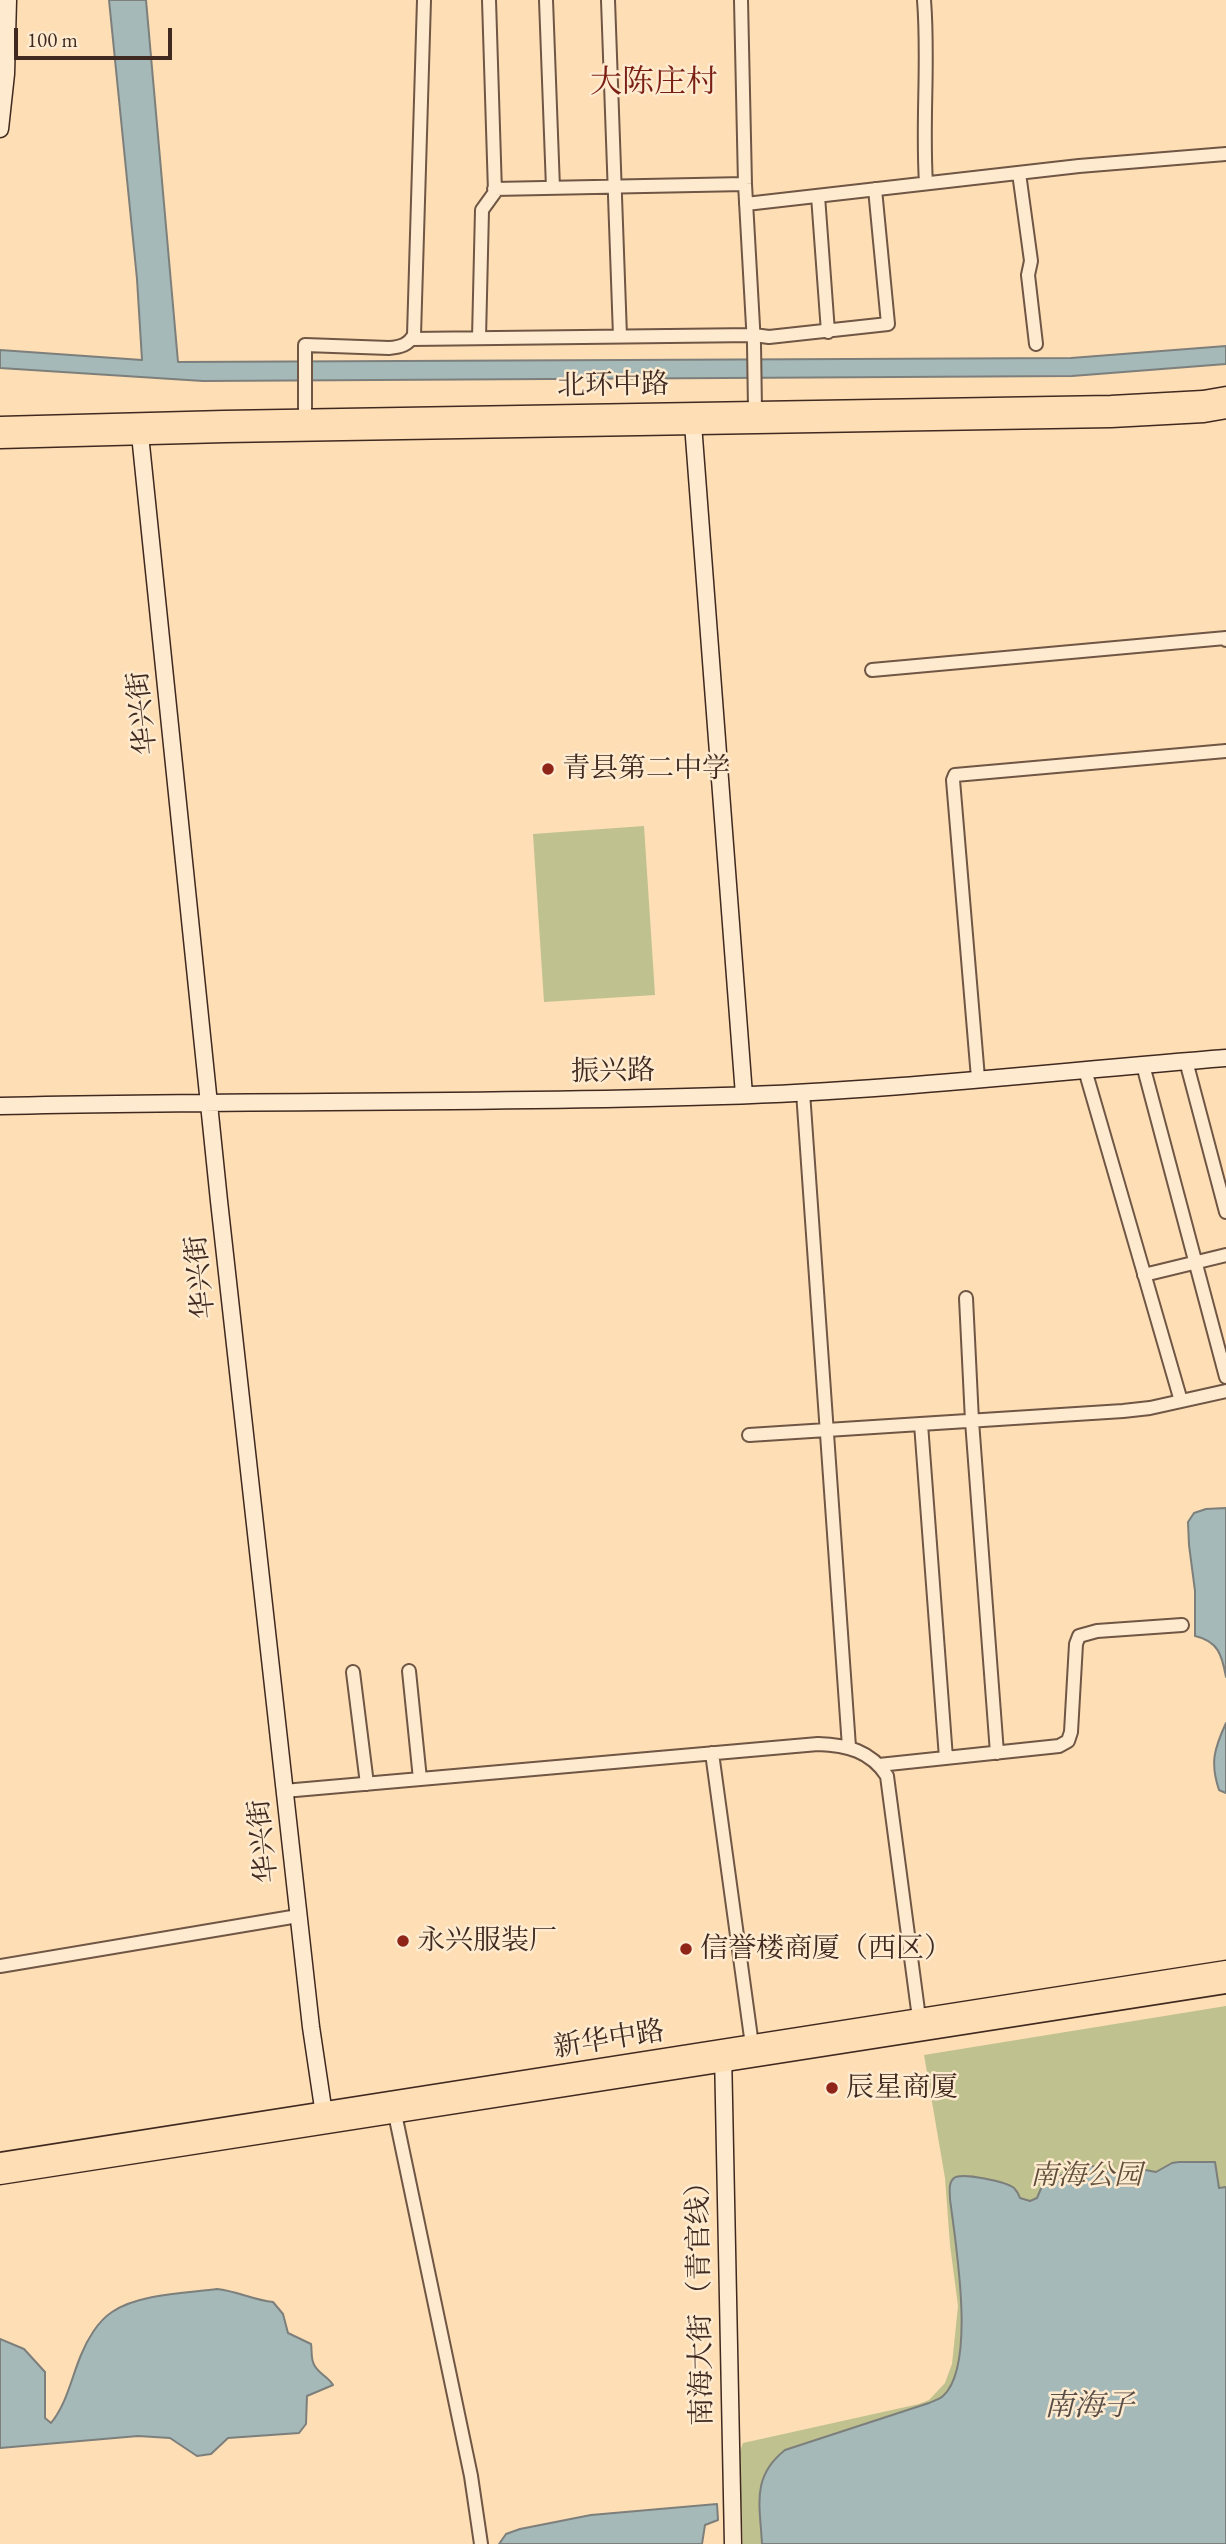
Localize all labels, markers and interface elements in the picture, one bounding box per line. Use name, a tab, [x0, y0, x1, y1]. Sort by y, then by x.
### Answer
scale bar	[18, 14, 175, 58]
text: 100 m	[27, 26, 78, 53]
district label: 大陈庄村	[590, 64, 718, 102]
street label: 北环中路	[557, 368, 669, 404]
street label: 华兴街	[122, 669, 164, 757]
place label: 青县第二中学	[562, 752, 730, 786]
marker: 青县第二中学	[540, 761, 556, 777]
street label: 振兴路	[571, 1054, 655, 1090]
street label: 华兴街	[180, 1233, 222, 1321]
street label: 华兴街	[243, 1797, 285, 1885]
place label: 永兴服装厂	[417, 1924, 557, 1958]
place label: 信誉楼商厦（西区）	[700, 1932, 952, 1966]
marker: 永兴服装厂	[395, 1933, 411, 1949]
marker: 信誉楼商厦（西区）	[678, 1941, 694, 1957]
street label: 新华中路	[551, 2015, 667, 2065]
place label: 辰星商厦	[846, 2071, 958, 2105]
marker: 辰星商厦	[824, 2080, 840, 2096]
park label: 南海公园	[1030, 2159, 1142, 2193]
street label: 南海大街 （青官线）	[682, 2168, 720, 2426]
water label: 南海子	[1044, 2389, 1134, 2425]

